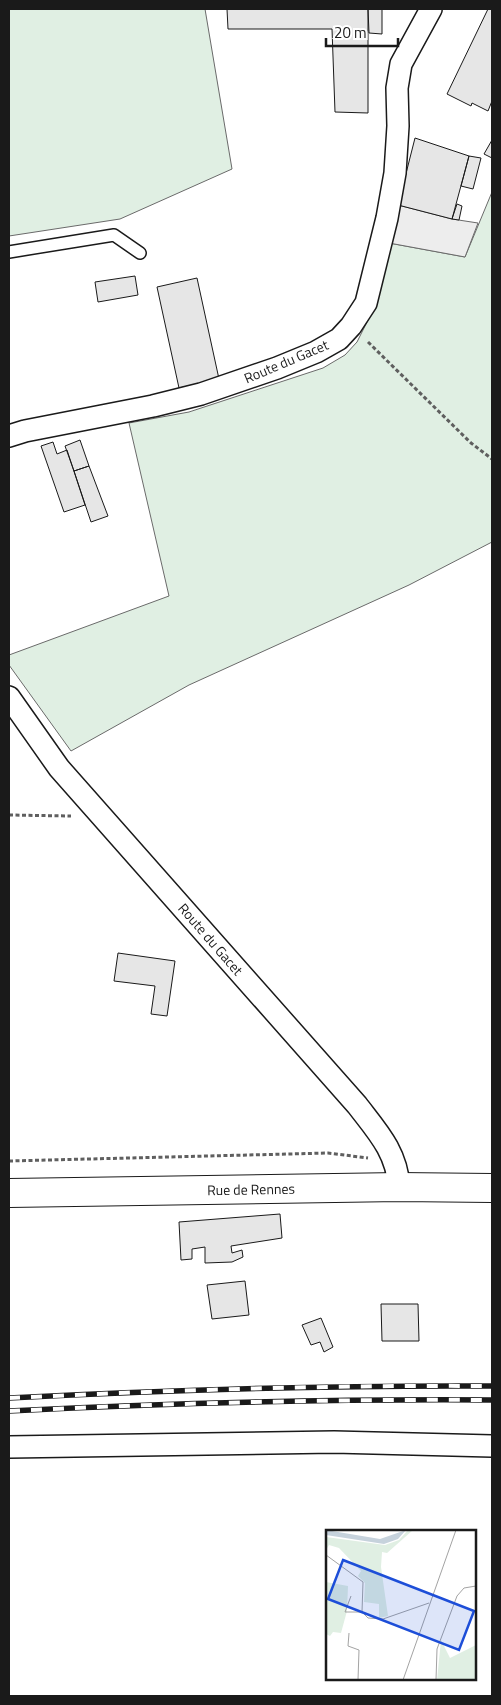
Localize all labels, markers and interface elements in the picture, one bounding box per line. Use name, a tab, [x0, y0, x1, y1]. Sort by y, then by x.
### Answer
scale bar	[326, 15, 398, 47]
text: 20 m	[334, 21, 367, 44]
street label: Route du Gacet	[241, 334, 332, 388]
street label: Route du Gacet	[174, 898, 248, 980]
street label: Rue de Rennes	[207, 1178, 295, 1200]
inset map	[326, 1530, 476, 1680]

